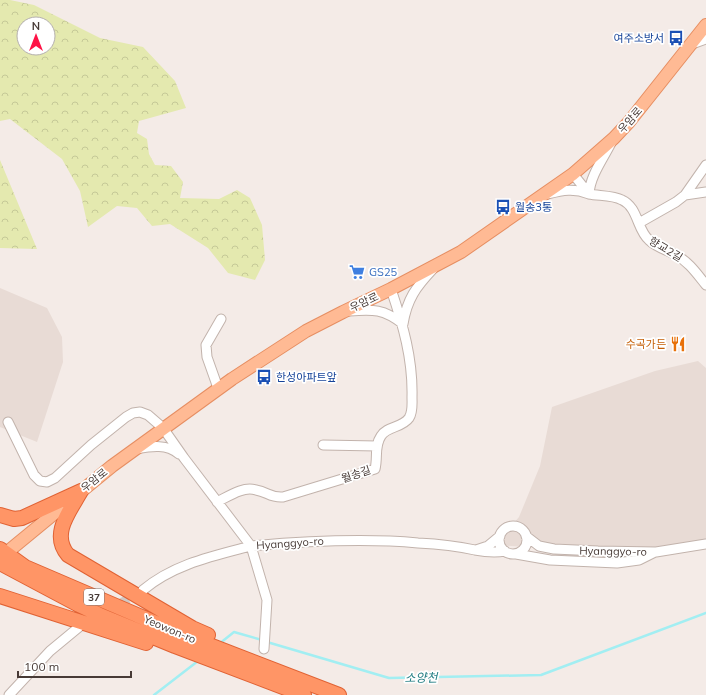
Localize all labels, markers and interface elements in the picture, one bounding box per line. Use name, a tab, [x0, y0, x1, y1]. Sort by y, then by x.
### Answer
north arrow	[16, 16, 56, 56]
text: N	[32, 19, 40, 33]
bus stop icon: 여주소방서	[667, 29, 685, 47]
place label: 여주소방서	[613, 31, 664, 45]
street label: 우암로	[615, 104, 645, 136]
bus stop icon: 월송3통	[494, 198, 512, 216]
place label: 월송3통	[515, 200, 552, 214]
street label: 향교2길	[647, 233, 685, 265]
supermarket icon: GS25	[348, 263, 366, 281]
place label: GS25	[369, 265, 397, 279]
street label: 우암로	[347, 289, 381, 315]
restaurant icon: 수곡가든	[669, 335, 687, 353]
place label: 수곡가든	[626, 337, 666, 351]
bus stop icon: 한성아파트앞	[255, 368, 273, 386]
place label: 한성아파트앞	[276, 370, 337, 384]
street label: 월송길	[339, 462, 373, 486]
street label: 우암로	[78, 465, 110, 495]
street label: Hyanggyo-ro	[256, 534, 324, 552]
street label: Hyanggyo-ro	[579, 543, 647, 559]
road number: 37	[84, 589, 104, 605]
street label: Yeowon-ro	[141, 611, 198, 646]
scale bar	[18, 653, 131, 679]
text: 100 m	[24, 659, 59, 674]
water label: 소양천	[404, 670, 440, 685]

